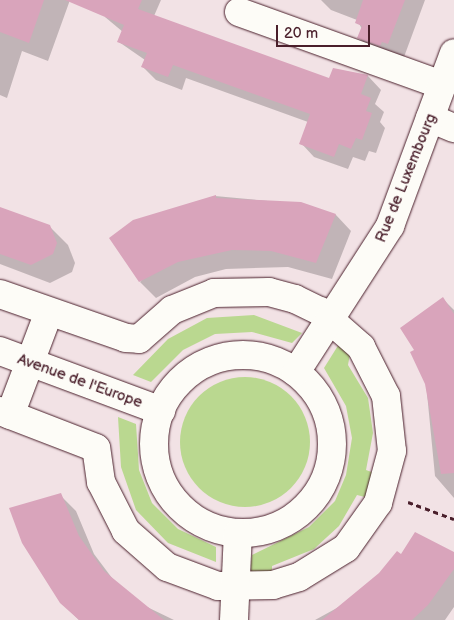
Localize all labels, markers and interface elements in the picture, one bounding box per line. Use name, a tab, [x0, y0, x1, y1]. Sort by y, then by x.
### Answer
scale bar	[279, 15, 373, 47]
text: 20 m	[284, 24, 318, 43]
street label: Rue de Luxembourg	[372, 111, 440, 245]
street label: Avenue de l'Europe	[15, 350, 145, 412]

